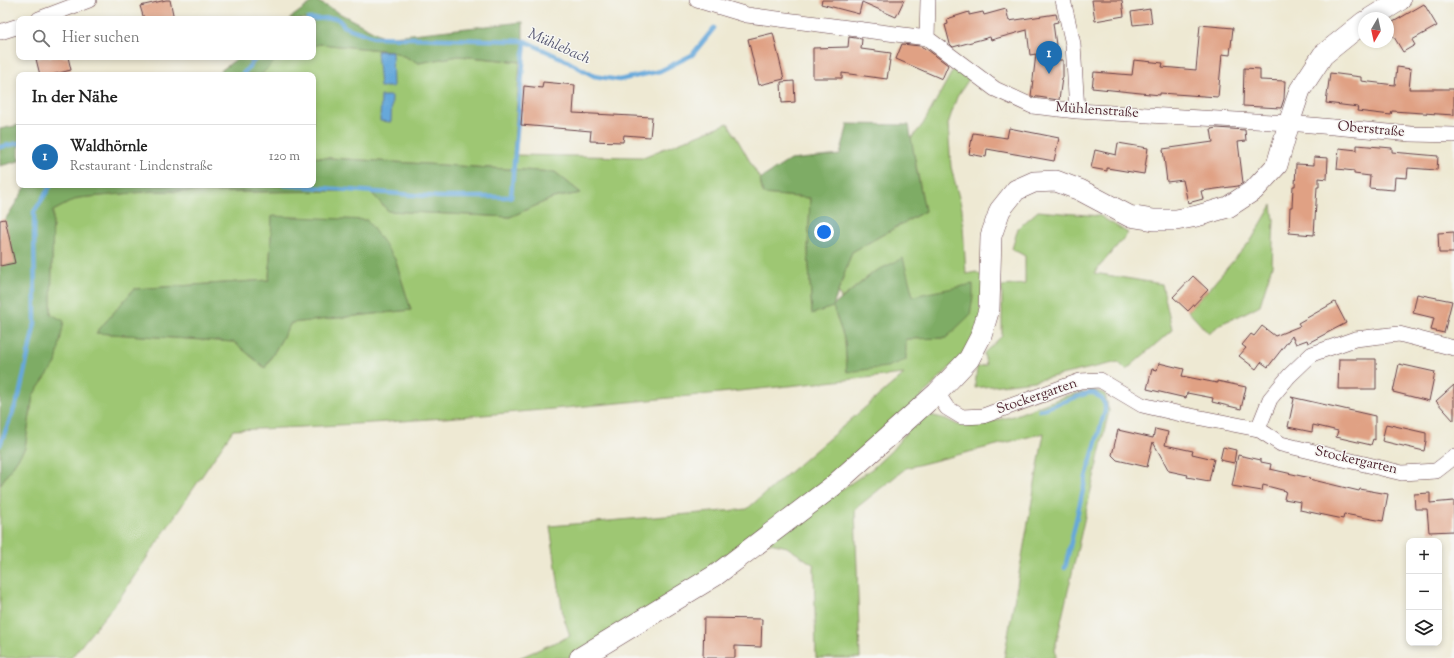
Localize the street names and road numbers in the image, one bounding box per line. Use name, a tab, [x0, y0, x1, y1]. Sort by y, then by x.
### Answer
street label: Mühlenstraße	[1055, 98, 1139, 124]
street label: Oberstraße	[1337, 117, 1405, 143]
street label: Stockergarten	[994, 374, 1080, 420]
street label: Stockergarten	[1313, 442, 1399, 480]

